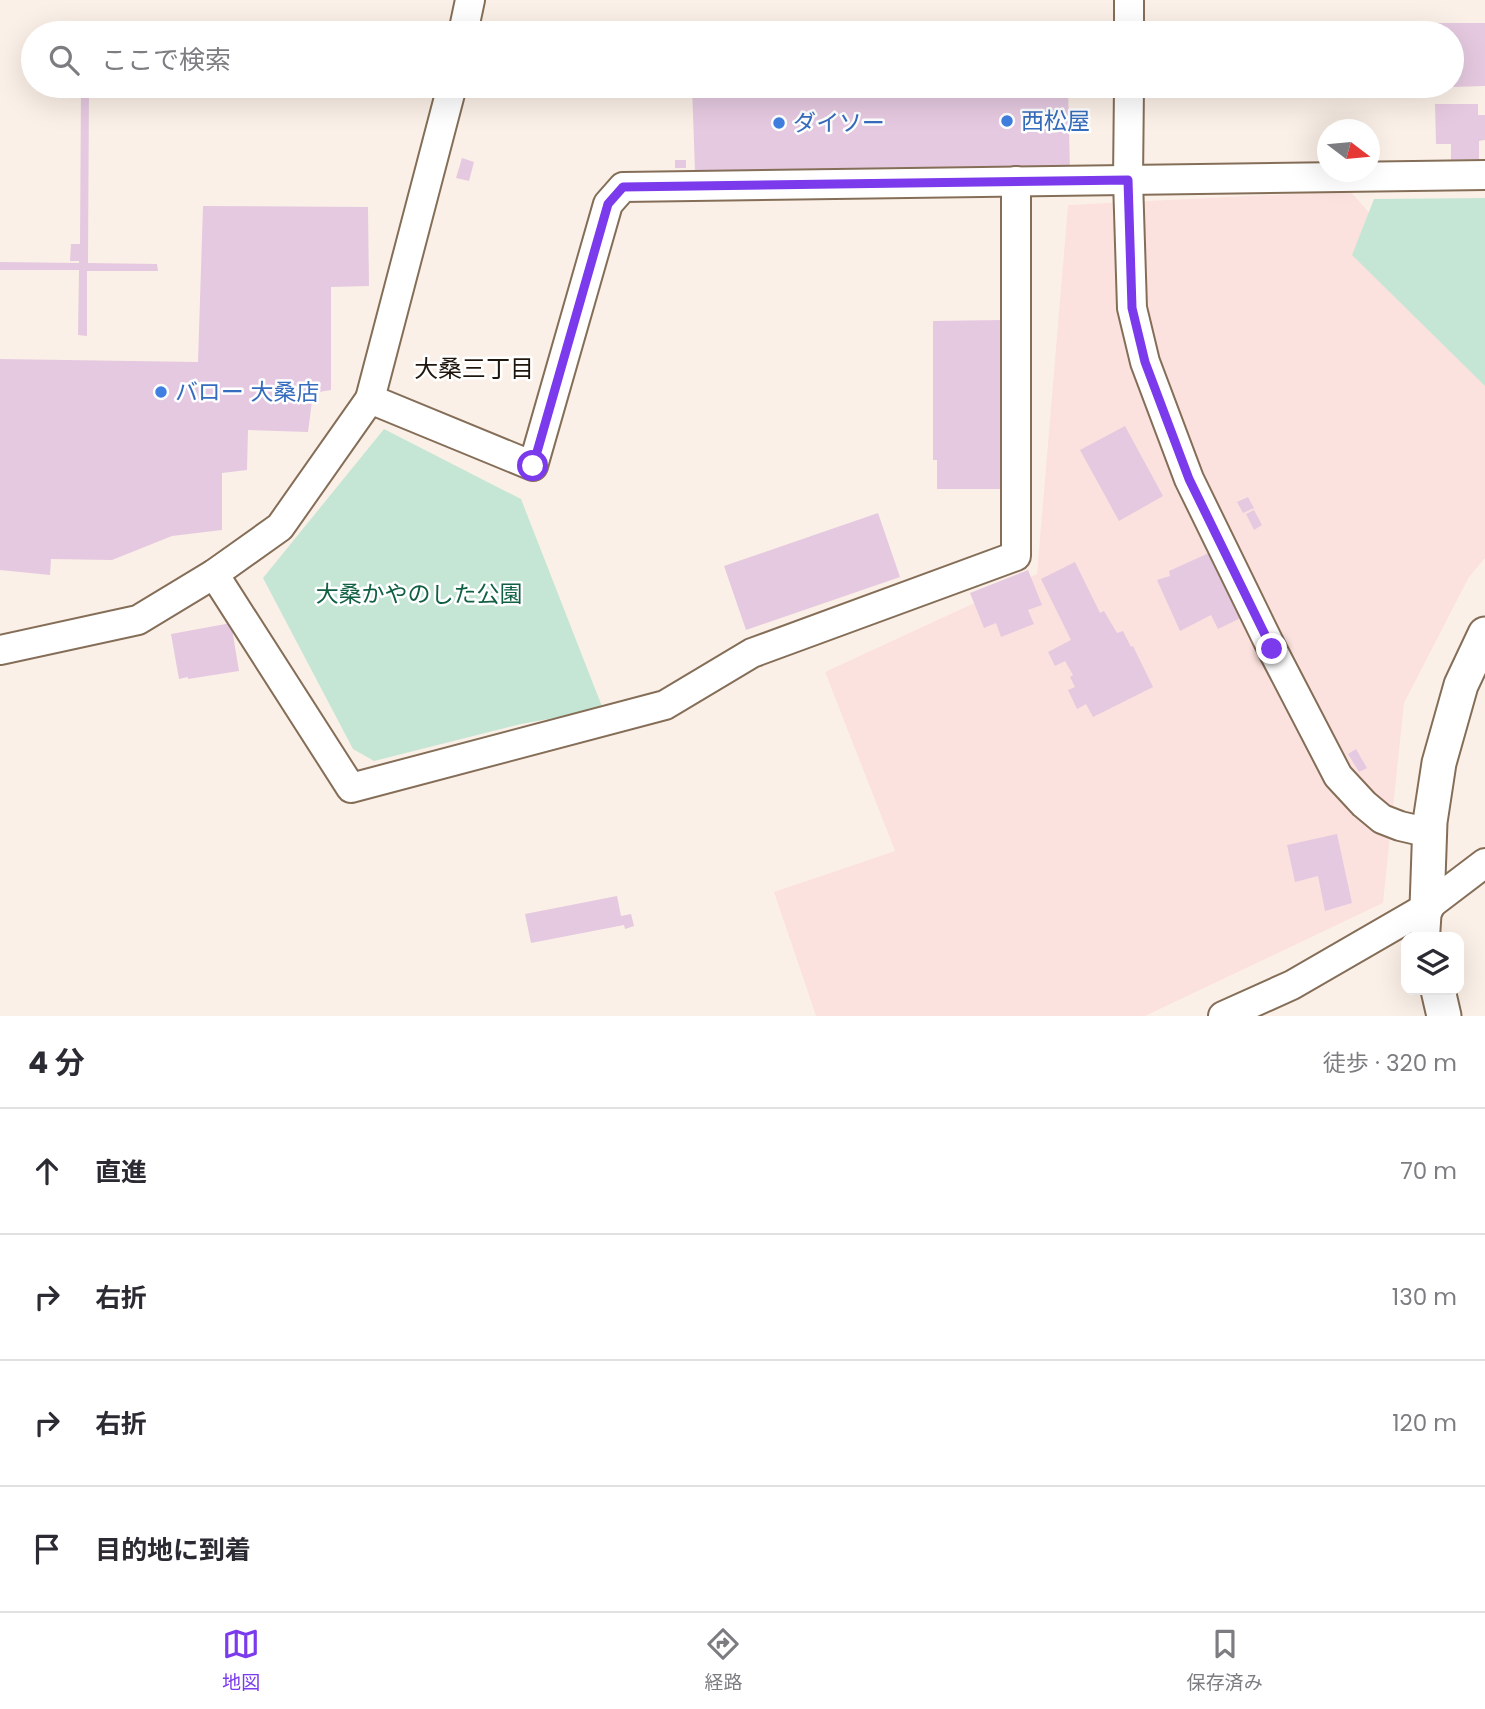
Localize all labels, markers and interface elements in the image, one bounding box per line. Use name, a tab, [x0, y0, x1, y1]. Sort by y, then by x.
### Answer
search box	[21, 21, 1464, 98]
icon: search	[45, 41, 83, 79]
text: ここで検索	[101, 42, 231, 78]
place label: 西松屋	[1021, 105, 1090, 137]
place label: ダイソー	[793, 107, 885, 139]
marker: 西松屋	[999, 113, 1015, 129]
marker: ダイソー	[771, 115, 787, 131]
north arrow	[1317, 119, 1380, 182]
district label: 大桑三丁目	[414, 352, 534, 385]
place label: バロー 大桑店	[175, 376, 319, 408]
marker: バロー 大桑店	[153, 384, 169, 400]
route start	[517, 450, 548, 481]
park label: 大桑かやのした公園	[316, 578, 523, 610]
route end	[1256, 633, 1287, 664]
map controls	[1401, 932, 1464, 995]
button: layers	[1401, 932, 1464, 995]
text: 4 分	[28, 1041, 85, 1084]
text: 徒歩 · 320 m	[1323, 1047, 1457, 1079]
icon: ahead	[28, 1152, 66, 1190]
text: 直進	[95, 1154, 147, 1190]
text: 70 m	[1400, 1155, 1457, 1187]
icon: right	[28, 1278, 66, 1316]
text: 右折	[95, 1280, 147, 1316]
text: 130 m	[1392, 1281, 1457, 1313]
icon: right	[28, 1404, 66, 1442]
text: 右折	[95, 1406, 147, 1442]
text: 120 m	[1392, 1407, 1457, 1439]
icon: arrive	[28, 1530, 66, 1568]
text: 目的地に到着	[95, 1532, 251, 1568]
tab: 地図	[222, 1625, 260, 1697]
tab: 経路	[704, 1625, 743, 1697]
tab: 保存済み	[1187, 1625, 1263, 1697]

